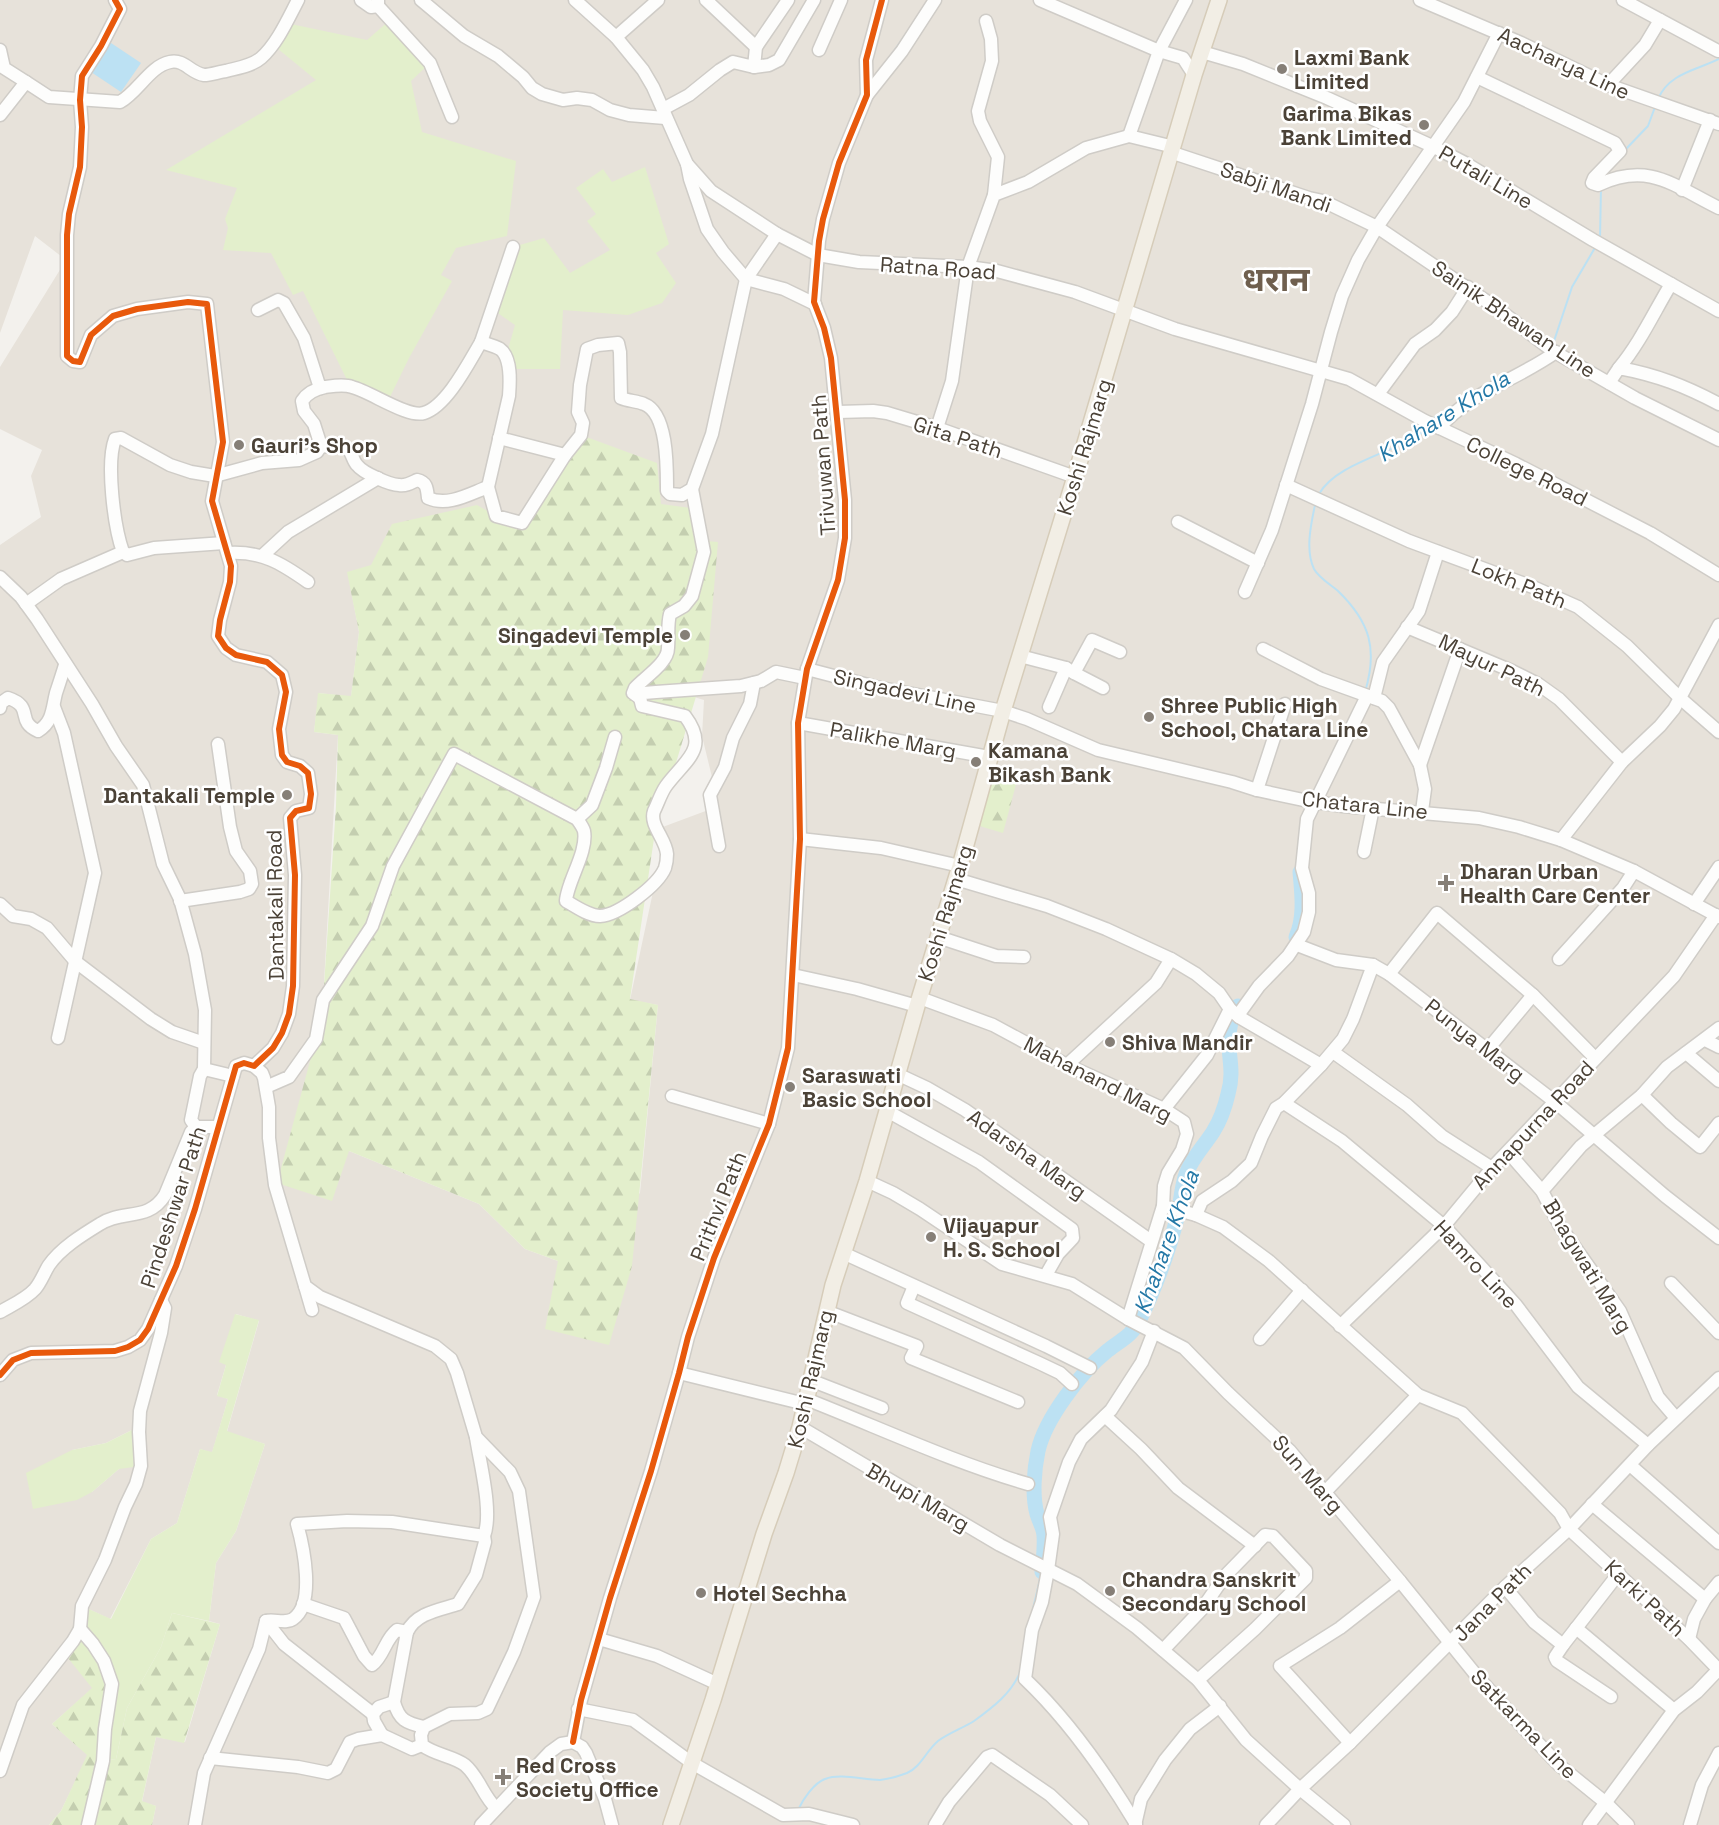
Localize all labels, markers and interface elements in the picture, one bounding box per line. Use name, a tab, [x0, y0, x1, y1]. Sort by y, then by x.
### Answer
street label: Aacharya Line	[1494, 21, 1634, 105]
place label: Laxmi Bank Limited	[1294, 44, 1410, 95]
marker: Laxmi Bank Limited	[1275, 62, 1289, 76]
place label: Garima Bikas Bank Limited	[1281, 100, 1412, 151]
marker: Garima Bikas Bank Limited	[1417, 118, 1431, 132]
street label: Putali Line	[1434, 139, 1538, 215]
street label: Sabji Mandi	[1217, 155, 1335, 219]
street label: Ratna Road	[879, 250, 997, 286]
street label: Sainik Bhawan Line	[1427, 254, 1601, 384]
district label: धरान	[1242, 259, 1310, 301]
water label: Khahare Khola	[1372, 364, 1515, 468]
street label: Koshi Rajmarg	[1050, 375, 1118, 519]
street label: Trivuwan Path	[805, 394, 841, 536]
street label: Gita Path	[910, 410, 1006, 464]
street label: College Road	[1462, 430, 1592, 512]
place label: Gauri's Shop	[251, 432, 378, 459]
marker: Gauri's Shop	[232, 438, 246, 452]
street label: Lokh Path	[1467, 552, 1571, 614]
place label: Singadevi Temple	[498, 622, 673, 649]
marker: Singadevi Temple	[678, 628, 692, 642]
street label: Mayur Path	[1434, 628, 1550, 702]
street label: Singadevi Line	[831, 663, 979, 719]
place label: Shree Public High School, Chatara Line	[1161, 692, 1368, 743]
marker: Shree Public High School, Chatara Line	[1142, 710, 1156, 724]
street label: Palikhe Marg	[828, 716, 958, 764]
place label: Kamana Bikash Bank	[988, 737, 1112, 788]
marker: Kamana Bikash Bank	[969, 755, 983, 769]
place label: Dantakali Temple	[103, 782, 275, 809]
street label: Chatara Line	[1301, 785, 1429, 825]
marker: Dantakali Temple	[280, 788, 294, 802]
street label: Dantakali Road	[260, 829, 290, 981]
street label: Koshi Rajmarg	[911, 841, 979, 985]
place label: Dharan Urban Health Care Center	[1460, 858, 1650, 909]
marker: Dharan Urban Health Care Center	[1437, 874, 1455, 892]
street label: Punya Marg	[1420, 992, 1530, 1088]
place label: Shiva Mandir	[1122, 1029, 1253, 1056]
street label: Mahanand Marg	[1019, 1030, 1177, 1128]
marker: Shiva Mandir	[1103, 1035, 1117, 1049]
street label: Annapurna Road	[1466, 1055, 1600, 1195]
place label: Saraswati Basic School	[802, 1062, 932, 1113]
marker: Saraswati Basic School	[783, 1080, 797, 1094]
street label: Adarsha Marg	[962, 1103, 1092, 1205]
street label: Pindeshwar Path	[134, 1123, 212, 1291]
street label: Prithvi Path	[684, 1147, 752, 1265]
water label: Khahare Khola	[1127, 1166, 1205, 1318]
street label: Bhagwati Marg	[1537, 1194, 1639, 1338]
place label: Vijayapur H. S. School	[943, 1212, 1061, 1263]
street label: Hamro Line	[1428, 1214, 1524, 1314]
marker: Vijayapur H. S. School	[924, 1230, 938, 1244]
street label: Koshi Rajmarg	[781, 1307, 839, 1451]
street label: Sun Marg	[1267, 1429, 1349, 1519]
street label: Bhupi Marg	[862, 1457, 974, 1537]
street label: Karki Path	[1599, 1554, 1691, 1642]
street label: Jana Path	[1447, 1557, 1537, 1647]
place label: Chandra Sanskrit Secondary School	[1122, 1566, 1306, 1617]
place label: Hotel Sechha	[713, 1580, 847, 1607]
marker: Chandra Sanskrit Secondary School	[1103, 1584, 1117, 1598]
marker: Hotel Sechha	[694, 1586, 708, 1600]
street label: Satkarma Line	[1465, 1663, 1583, 1785]
place label: Red Cross Society Office	[516, 1752, 659, 1803]
marker: Red Cross Society Office	[494, 1768, 512, 1786]

